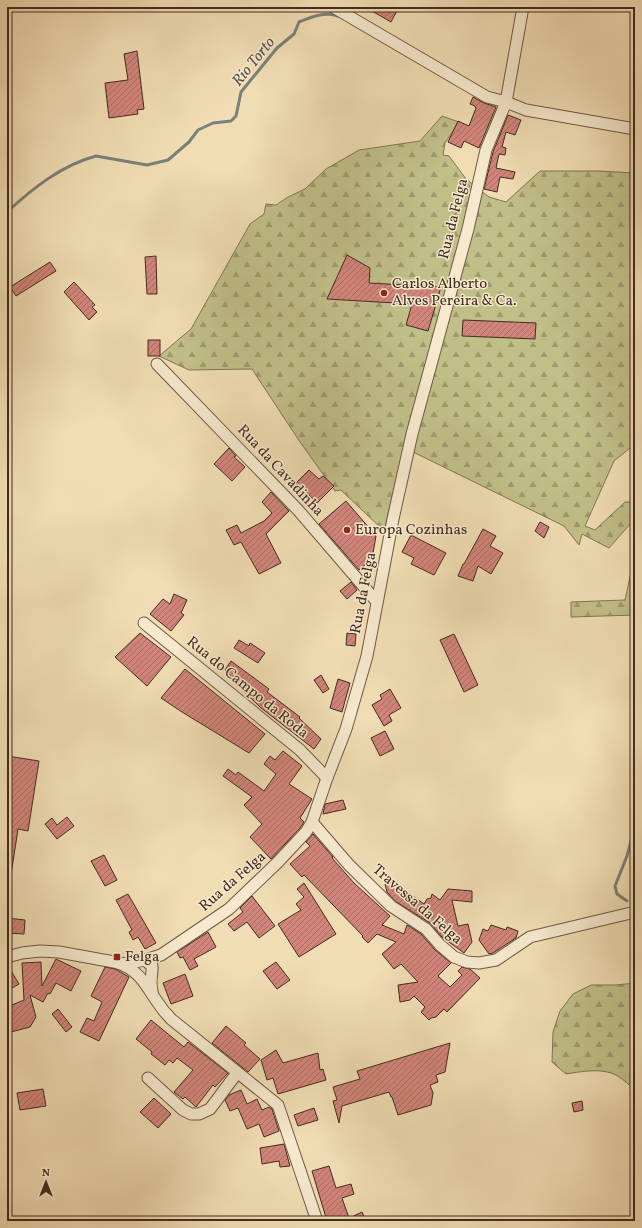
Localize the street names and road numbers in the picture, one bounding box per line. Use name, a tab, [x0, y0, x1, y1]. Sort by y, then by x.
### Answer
street label: Rua da Felga	[434, 176, 474, 262]
street label: Rua da Cavadinha	[232, 420, 328, 522]
street label: Rua da Felga	[346, 550, 382, 636]
street label: Rua do Campo da Roda	[182, 632, 312, 744]
street label: Rua da Felga	[195, 847, 271, 917]
street label: Travessa da Felga	[367, 860, 467, 950]

